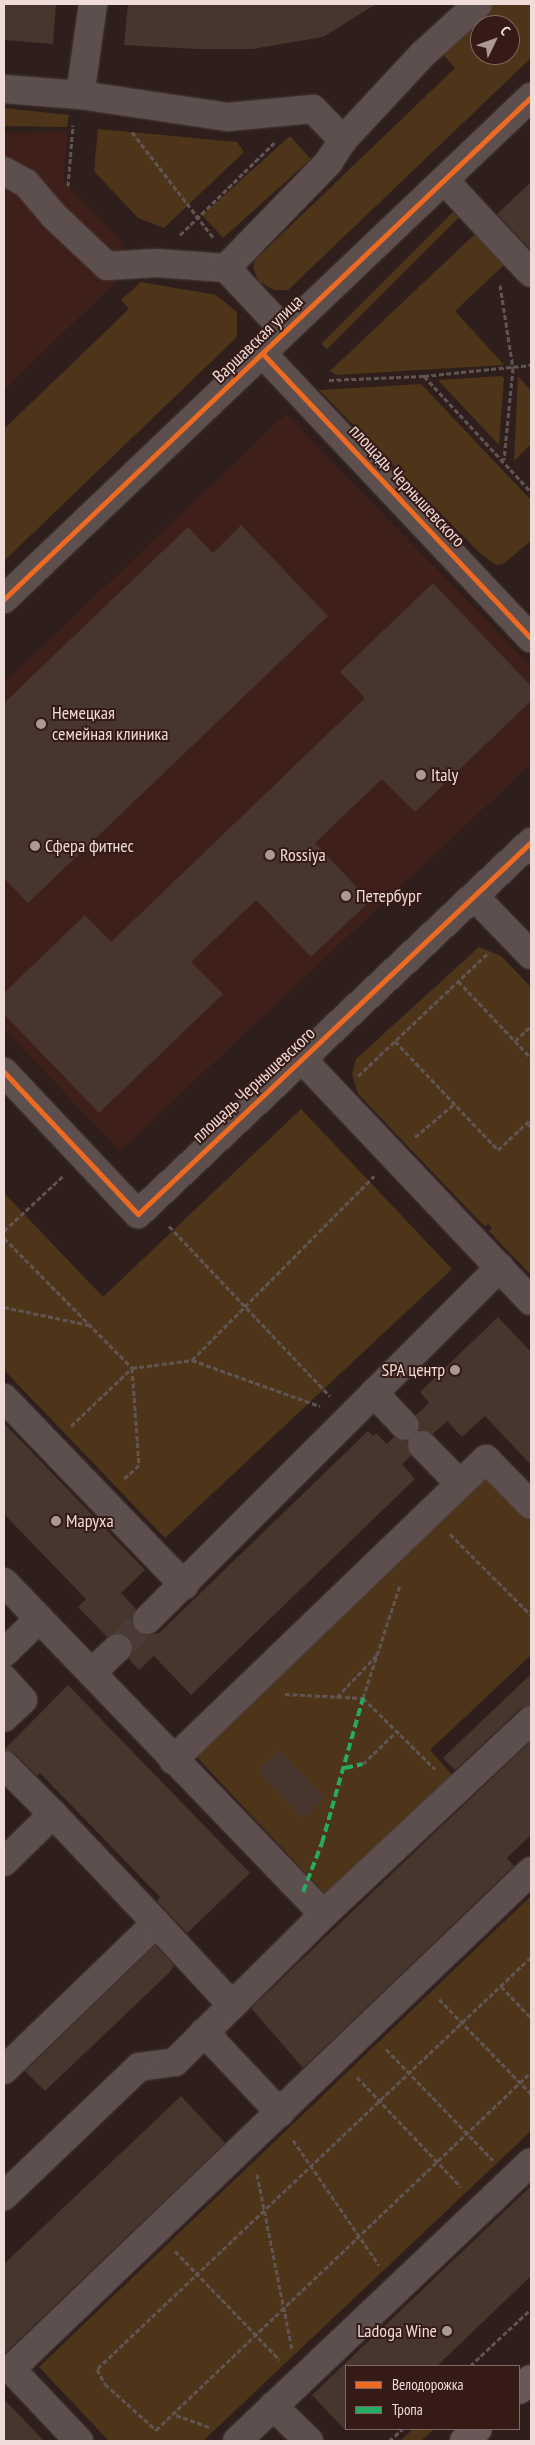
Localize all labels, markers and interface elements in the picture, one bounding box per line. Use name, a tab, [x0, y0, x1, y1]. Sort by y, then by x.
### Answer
north arrow	[470, 15, 520, 65]
text: С	[497, 22, 514, 39]
street label: Варшавская улица	[208, 291, 308, 387]
street label: площадь Чернышевского	[344, 420, 470, 552]
place label: Немецкая семейная клиника	[52, 703, 168, 746]
marker: Немецкая семейная клиника	[34, 717, 48, 731]
place label: Italy	[431, 764, 458, 786]
marker: Italy	[415, 769, 427, 781]
place label: Сфера фитнес	[45, 835, 134, 857]
marker: Сфера фитнес	[29, 840, 41, 852]
place label: Rossiya	[280, 844, 326, 866]
marker: Rossiya	[264, 849, 276, 861]
place label: Петербург	[356, 885, 421, 907]
marker: Петербург	[340, 890, 352, 902]
street label: площадь Чернышевского	[188, 1022, 320, 1148]
place label: SPA центр	[381, 1359, 445, 1381]
marker: SPA центр	[449, 1364, 461, 1376]
place label: Маруха	[66, 1510, 114, 1532]
marker: Маруха	[50, 1515, 62, 1527]
place label: Ladoga Wine	[357, 2320, 437, 2342]
marker: Ladoga Wine	[441, 2325, 453, 2337]
legend	[345, 2365, 520, 2430]
text: Велодорожка	[392, 2375, 463, 2394]
text: Тропа	[392, 2400, 423, 2419]

